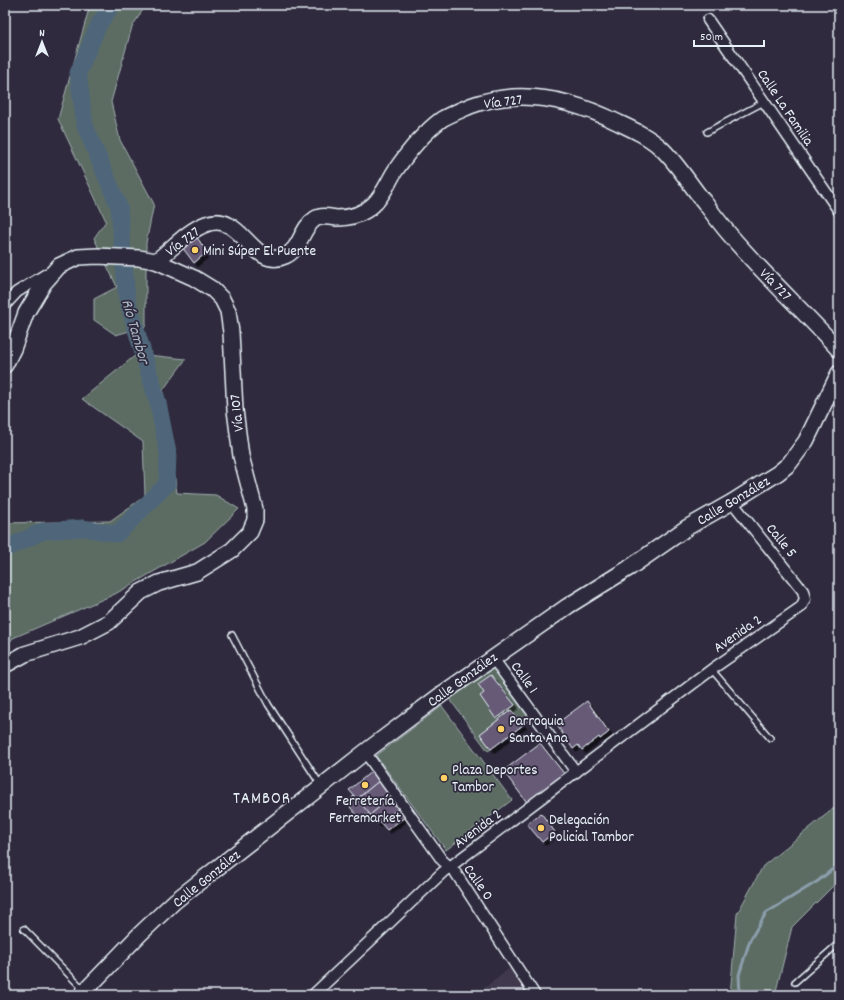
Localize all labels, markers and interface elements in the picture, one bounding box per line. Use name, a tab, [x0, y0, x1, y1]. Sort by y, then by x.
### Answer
north arrow	[22, 22, 62, 62]
scale bar	[694, 22, 764, 48]
text: N	[39, 26, 45, 42]
text: 50 m	[700, 29, 723, 46]
street label: Calle La Familia	[751, 65, 819, 152]
street label: Vía 727	[483, 90, 524, 116]
street label: Vía 727	[161, 222, 205, 263]
place label: Mini Súper El Puente	[203, 241, 316, 263]
marker: Mini Súper El Puente	[190, 245, 200, 255]
street label: Vía 727	[753, 264, 796, 307]
water label: Río Tambor	[114, 297, 155, 369]
street label: Vía 107	[225, 393, 251, 433]
street label: Calle González	[693, 471, 775, 532]
street label: Calle 5	[760, 519, 801, 563]
street label: Avenida 2	[709, 610, 767, 659]
street label: Calle González	[424, 647, 503, 714]
street label: Calle 1	[504, 658, 543, 699]
place label: Parroquia Santa Ana	[509, 711, 569, 750]
marker: Parroquia Santa Ana	[496, 724, 506, 734]
place label: Plaza Deportes Tambor	[452, 760, 538, 799]
marker: Plaza Deportes Tambor	[439, 773, 449, 783]
marker: Ferretería Ferremarket	[360, 780, 370, 790]
district label: TAMBOR	[233, 788, 291, 812]
place label: Ferretería Ferremarket	[329, 791, 402, 830]
street label: Avenida 2	[450, 804, 507, 855]
place label: Delegación Policial Tambor	[549, 810, 634, 849]
marker: Delegación Policial Tambor	[536, 823, 546, 833]
street label: Calle González	[169, 845, 246, 914]
street label: Calle 0	[457, 861, 498, 906]

